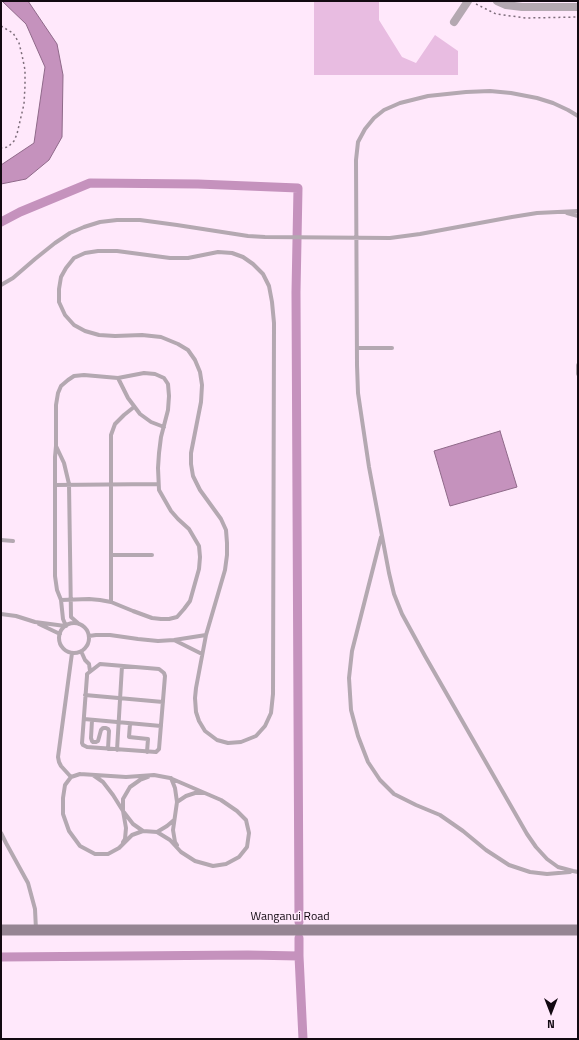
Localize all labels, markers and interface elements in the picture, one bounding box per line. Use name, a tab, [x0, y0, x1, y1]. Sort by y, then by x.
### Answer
street label: Wanganui Road	[250, 910, 330, 924]
north arrow	[531, 992, 571, 1032]
text: N	[547, 1016, 555, 1032]

